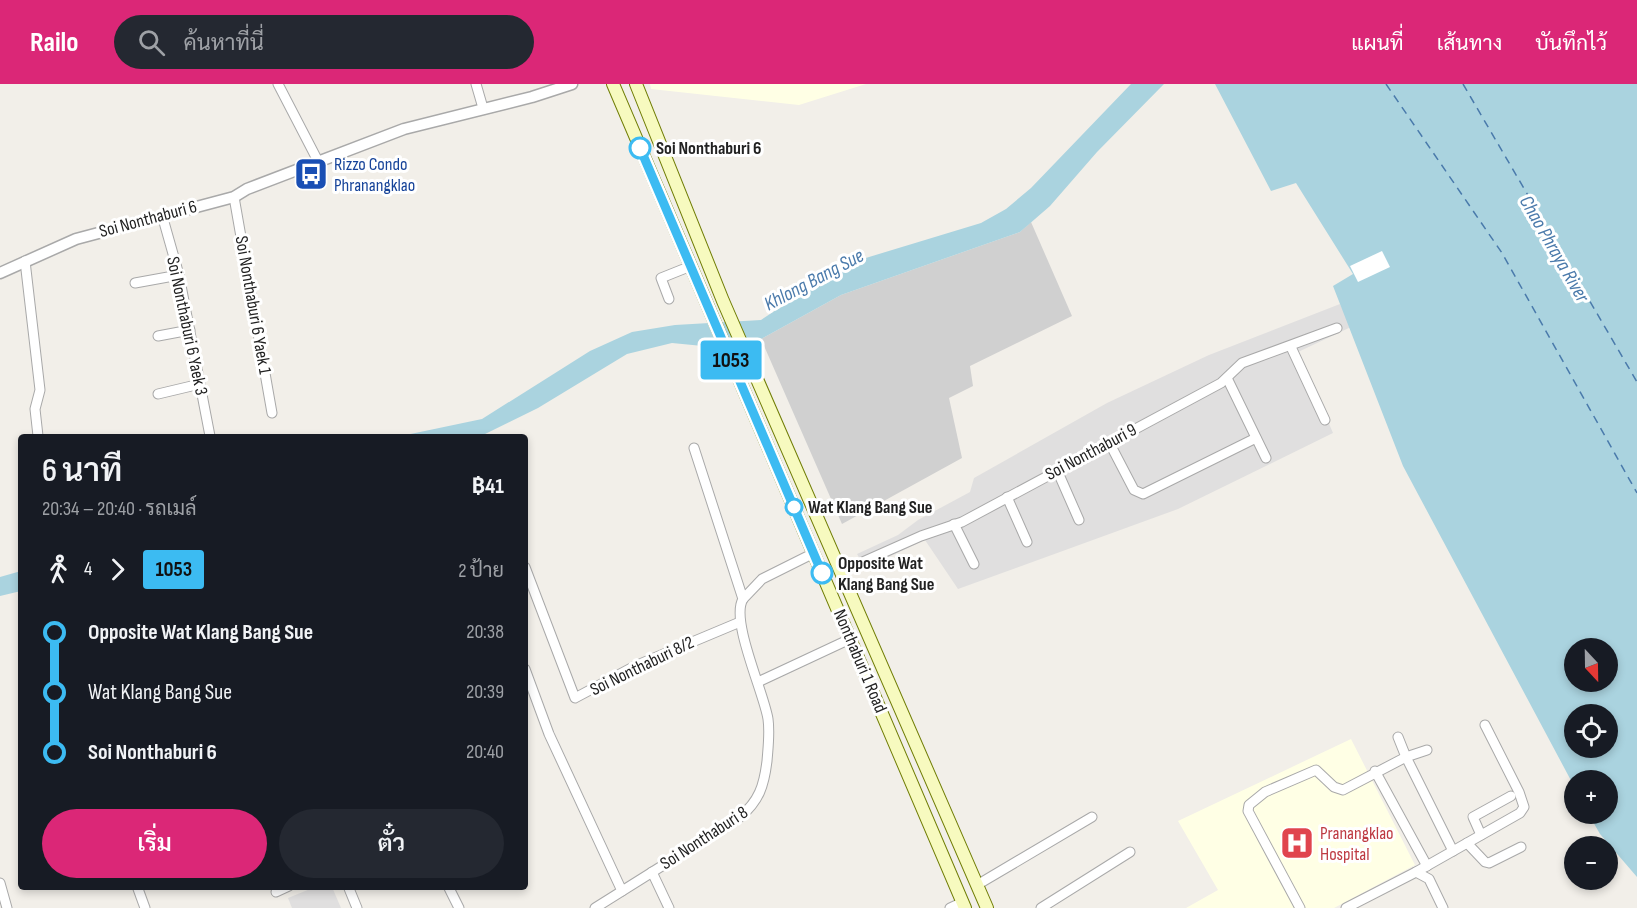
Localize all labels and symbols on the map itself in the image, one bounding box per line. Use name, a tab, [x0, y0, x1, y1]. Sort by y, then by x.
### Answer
marker: Soi Nonthaburi 6	[629, 137, 651, 159]
place label: Soi Nonthaburi 6	[656, 138, 761, 159]
place label: Rizzo Condo Phranangklao	[334, 154, 415, 196]
bus stop icon: Rizzo Condo Phranangklao	[293, 156, 329, 192]
water label: Chao Phraya River	[1514, 191, 1595, 308]
street label: Soi Nonthaburi 6	[97, 196, 199, 242]
street label: Soi Nonthaburi 6 Yaek 1	[231, 234, 276, 376]
water label: Khlong Bang Sue	[760, 244, 868, 316]
street label: Soi Nonthaburi 6 Yaek 3	[162, 255, 212, 397]
line badge: 1053	[689, 340, 773, 380]
street label: Soi Nonthaburi 9	[1042, 419, 1140, 485]
place label: Wat Klang Bang Sue	[808, 497, 932, 518]
marker: Wat Klang Bang Sue	[785, 498, 803, 516]
place label: Opposite Wat Klang Bang Sue	[838, 553, 934, 595]
marker: Opposite Wat Klang Bang Sue	[811, 562, 833, 584]
street label: Nonthaburi 1 Road	[829, 606, 891, 716]
street label: Soi Nonthaburi 8/2	[587, 632, 697, 700]
north arrow	[1564, 638, 1618, 692]
street label: Soi Nonthaburi 8	[656, 802, 752, 874]
place label: Pranangklao Hospital	[1320, 823, 1394, 865]
hospital icon: Pranangklao Hospital	[1279, 825, 1315, 861]

